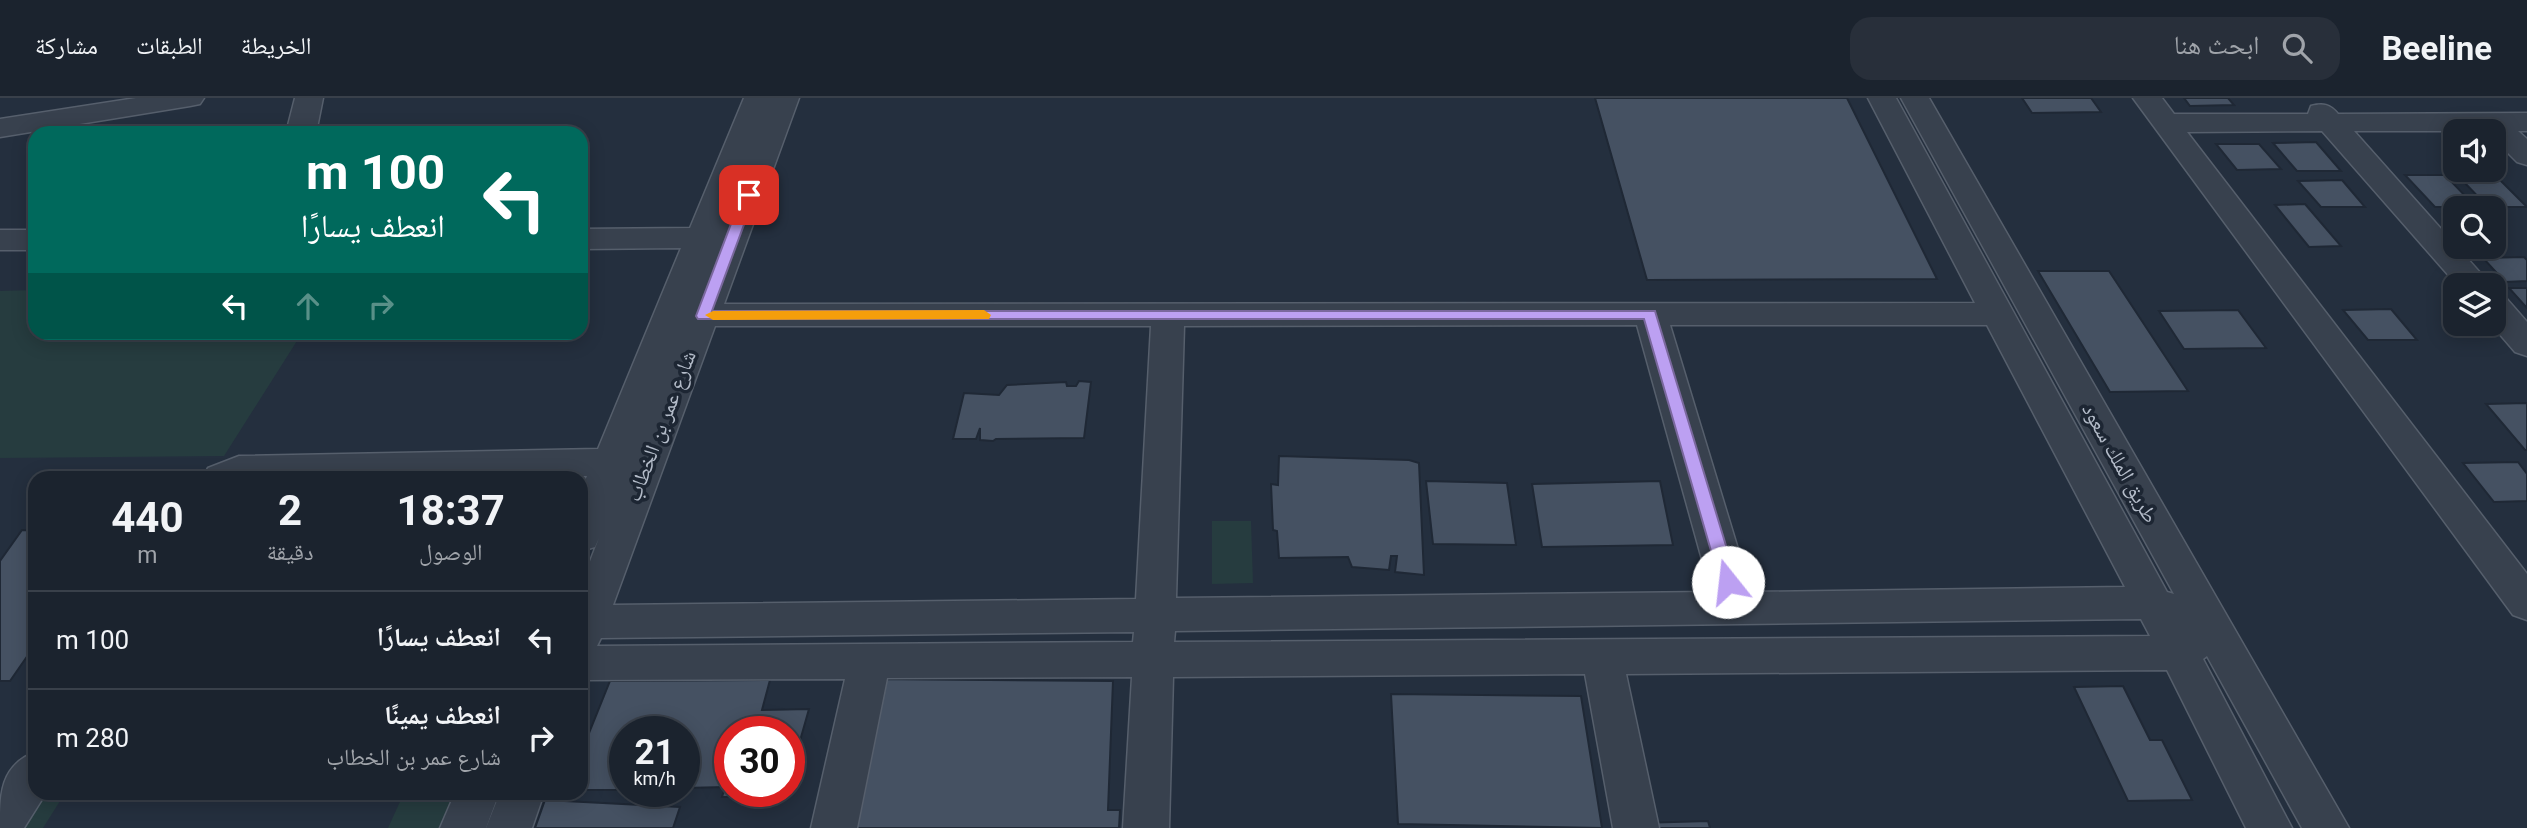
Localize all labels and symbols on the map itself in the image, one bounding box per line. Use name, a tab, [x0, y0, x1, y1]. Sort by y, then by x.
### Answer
pin	[719, 165, 779, 225]
street label: شارع عمر بن الخطاب	[621, 347, 702, 505]
street label: طريق الملك سعود	[2076, 399, 2163, 528]
position arrow	[1691, 545, 1765, 619]
speed limit sign: 30	[714, 716, 805, 807]

